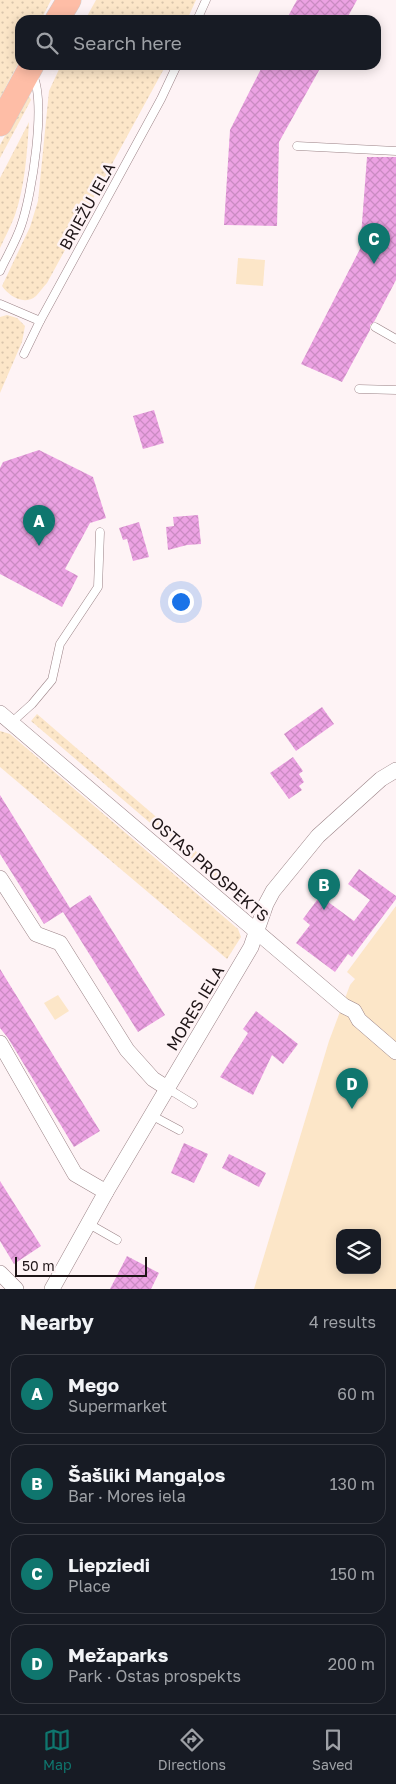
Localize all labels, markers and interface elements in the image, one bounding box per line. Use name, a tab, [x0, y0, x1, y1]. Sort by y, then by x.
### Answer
search box	[15, 15, 381, 70]
icon: search	[33, 29, 61, 57]
text: Search here	[73, 31, 182, 54]
street label: BRIEŽU IELA	[55, 159, 119, 253]
pin: C	[358, 223, 390, 264]
pin: A	[23, 505, 55, 546]
your location	[168, 589, 194, 615]
street label: OSTAS PROSPEKTS	[147, 812, 273, 926]
pin: B	[308, 869, 340, 910]
street label: MORES IELA	[162, 962, 228, 1054]
pin: D	[336, 1068, 368, 1109]
map controls	[336, 1229, 381, 1274]
button: layers	[336, 1229, 381, 1274]
scale bar	[15, 1254, 148, 1277]
text: 50 m	[22, 1257, 55, 1274]
text: Nearby	[20, 1309, 94, 1335]
text: 4 results	[309, 1312, 376, 1332]
text: Mego	[68, 1373, 119, 1396]
text: A	[31, 1384, 43, 1404]
text: 60 m	[337, 1384, 375, 1404]
text: Supermarket	[68, 1396, 167, 1416]
text: Šašliki Mangaļos	[68, 1463, 225, 1486]
text: B	[31, 1474, 43, 1494]
text: 130 m	[330, 1474, 375, 1494]
text: Bar · Mores iela	[68, 1486, 186, 1506]
text: Liepziedi	[68, 1553, 150, 1576]
text: C	[31, 1564, 43, 1584]
text: 150 m	[330, 1564, 375, 1584]
text: Place	[68, 1576, 111, 1596]
text: Mežaparks	[68, 1643, 168, 1666]
text: D	[31, 1654, 43, 1674]
text: 200 m	[328, 1654, 375, 1674]
text: Park · Ostas prospekts	[68, 1666, 241, 1686]
tab: Map	[43, 1726, 72, 1773]
tab: Directions	[158, 1726, 226, 1773]
tab: Saved	[312, 1726, 353, 1773]

